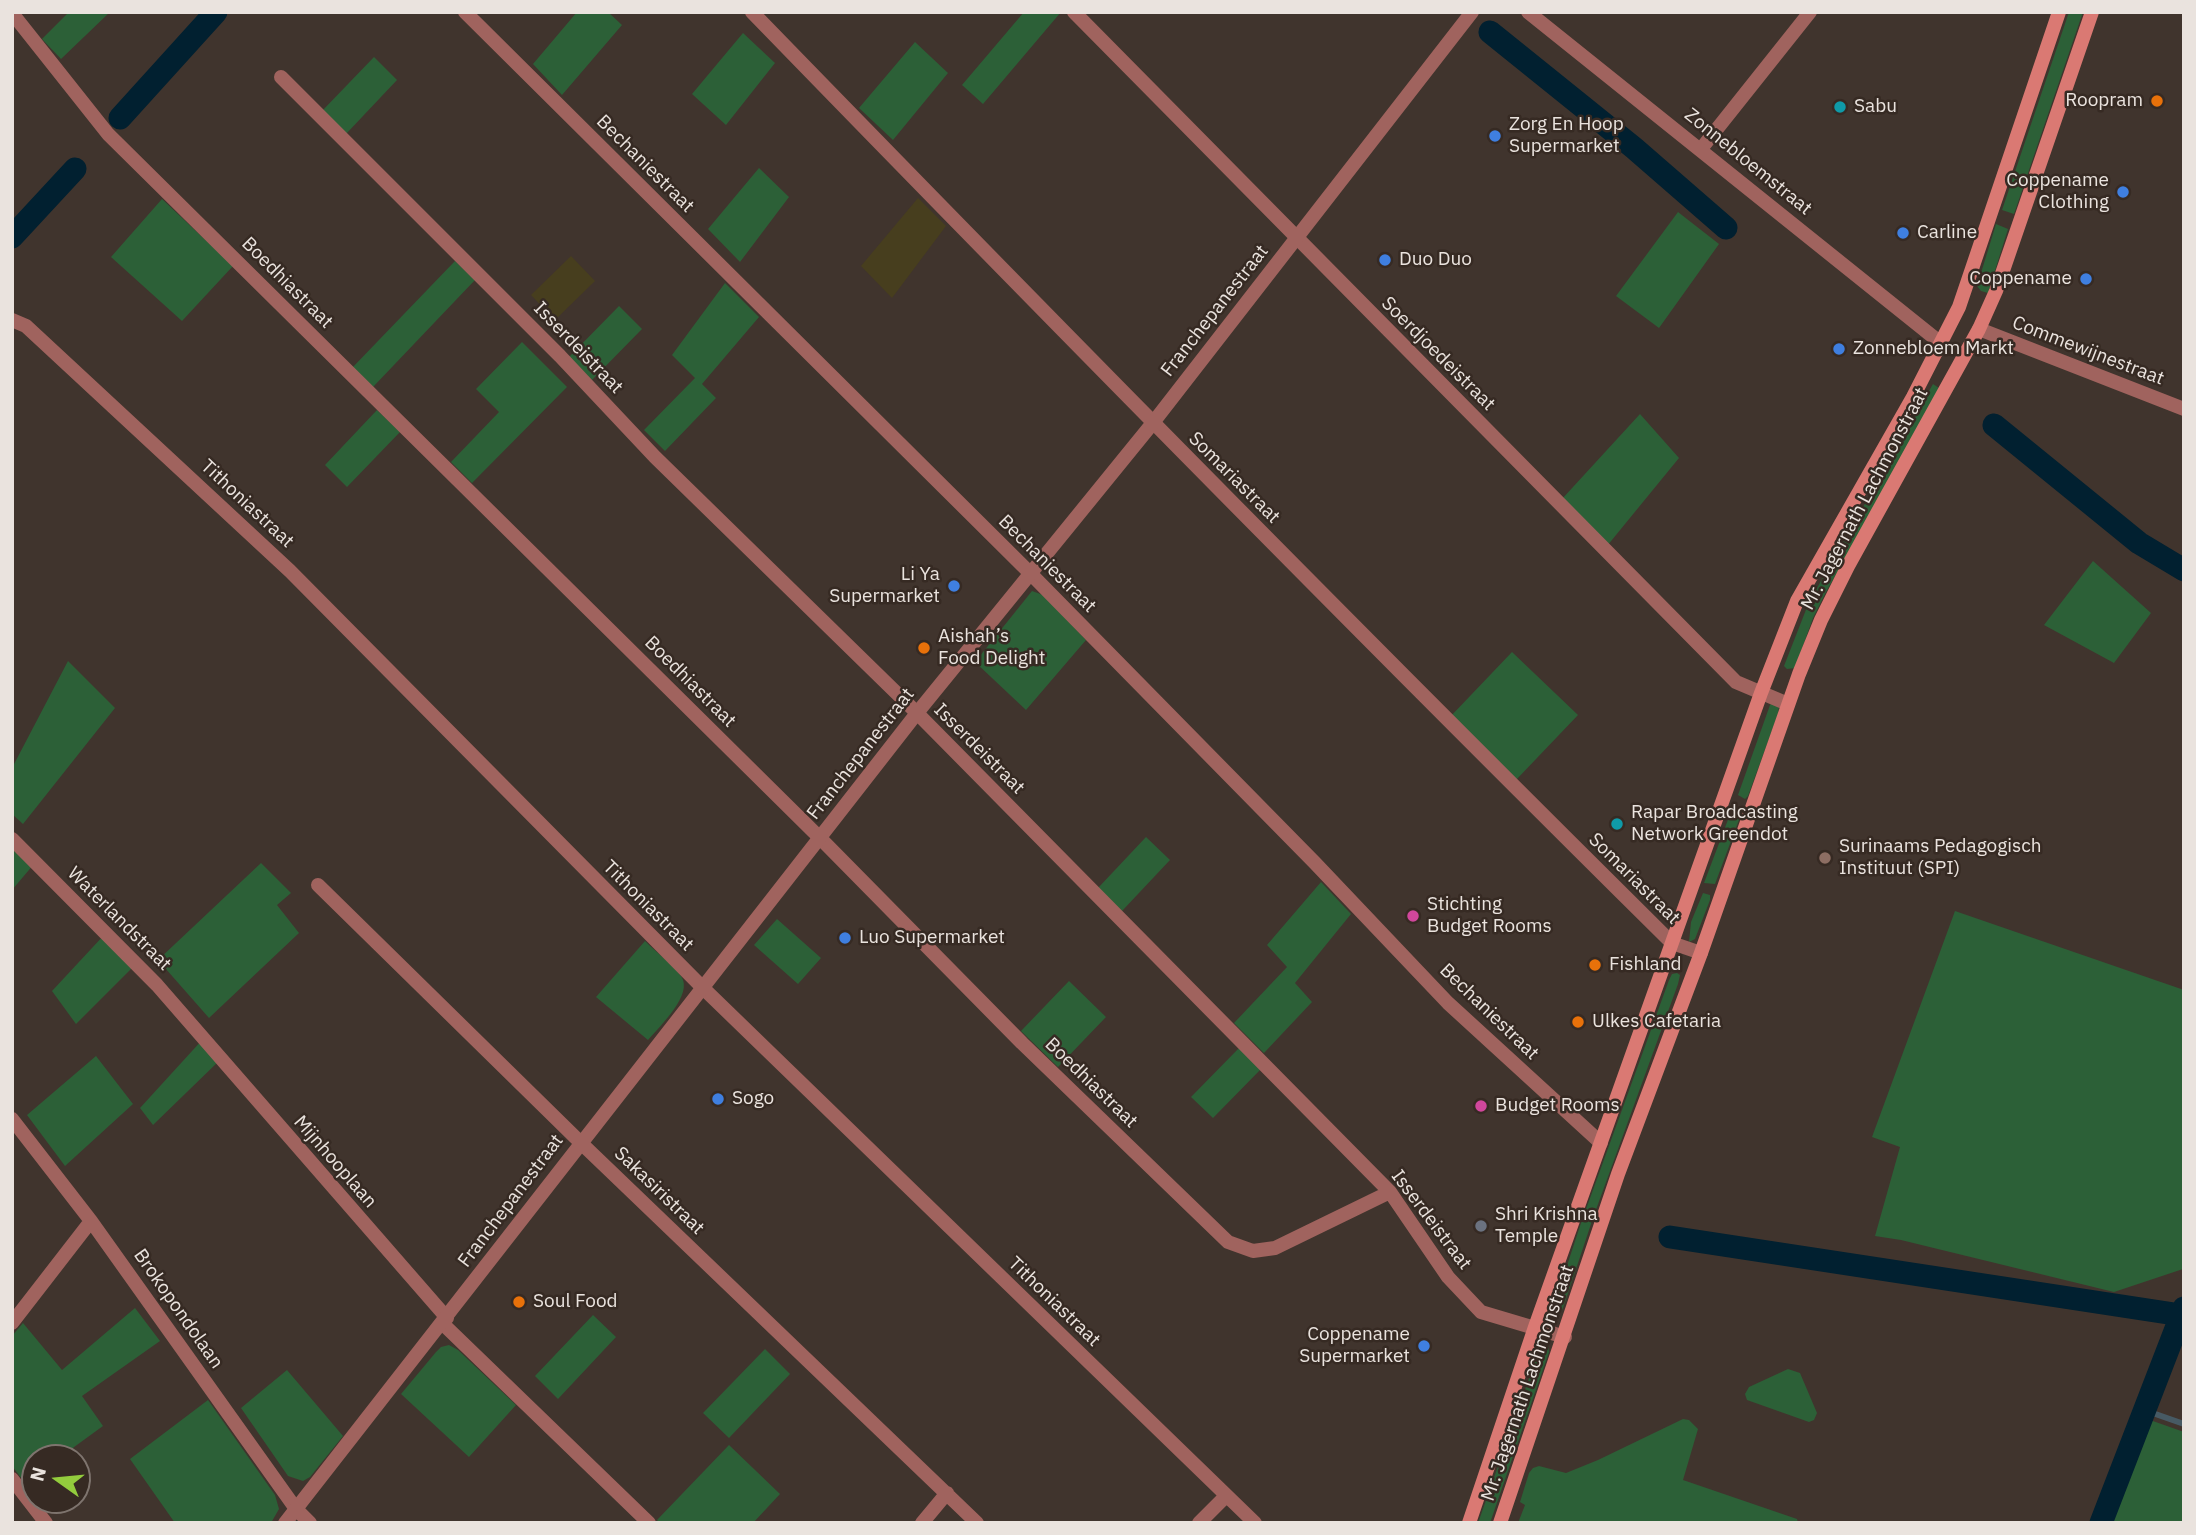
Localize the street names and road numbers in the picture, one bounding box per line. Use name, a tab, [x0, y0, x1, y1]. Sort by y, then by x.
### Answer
street label: Zonnebloemstraat	[1680, 104, 1816, 220]
street label: Bechaniestraat	[591, 110, 699, 218]
street label: Boedhiastraat	[237, 233, 337, 333]
street label: Franchepanestraat	[1156, 241, 1274, 381]
street label: Soerdjoedeistraat	[1376, 292, 1500, 416]
street label: Isserdeistraat	[528, 297, 628, 399]
street label: Commewijnestraat	[2009, 312, 2167, 390]
street label: Mr. Jagernath Lachmonstraat	[1797, 384, 1933, 614]
street label: Somariastraat	[1184, 428, 1284, 528]
street label: Tithoniastraat	[196, 455, 298, 553]
street label: Bechaniestraat	[993, 510, 1101, 618]
street label: Boedhiastraat	[640, 632, 740, 732]
street label: Franchepanestraat	[802, 684, 920, 824]
street label: Isserdeistraat	[929, 699, 1029, 799]
street label: Somariastraat	[1584, 829, 1684, 929]
street label: Tithoniastraat	[598, 856, 698, 956]
street label: Waterlandstraat	[62, 862, 176, 976]
street label: Bechaniestraat	[1435, 959, 1543, 1065]
street label: Boedhiastraat	[1040, 1033, 1142, 1133]
street label: Mijnhooplaan	[289, 1111, 381, 1213]
street label: Franchepanestraat	[453, 1130, 569, 1272]
street label: Sakasiristraat	[609, 1142, 709, 1240]
street label: Isserdeistraat	[1386, 1166, 1476, 1274]
street label: Brokopondolaan	[128, 1245, 228, 1373]
street label: Tithoniastraat	[1003, 1252, 1105, 1352]
street label: Mr. Jagernath Lachmonstraat	[1477, 1262, 1579, 1504]

